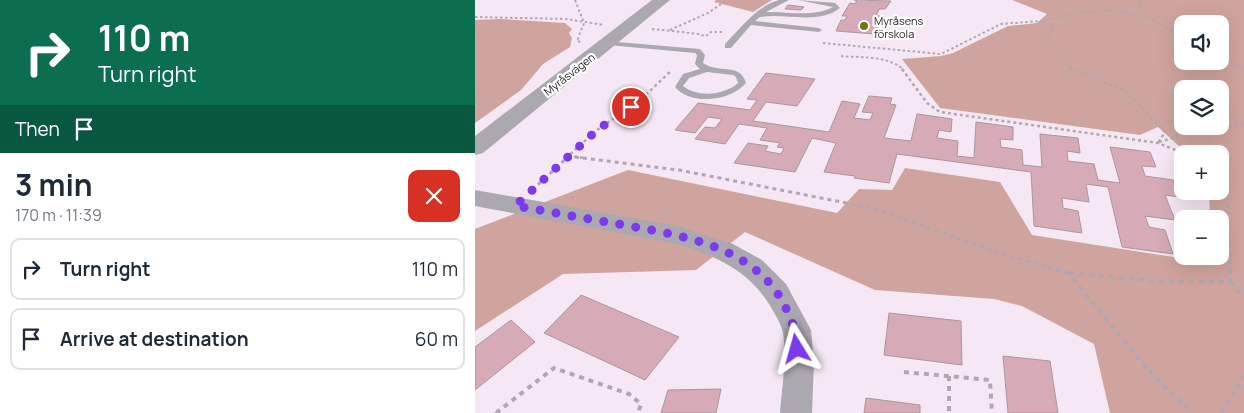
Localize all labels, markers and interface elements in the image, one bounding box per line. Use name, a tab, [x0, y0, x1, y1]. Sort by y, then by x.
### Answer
place label: Myråsens förskola	[874, 13, 923, 41]
text: 110 m	[98, 14, 190, 62]
map controls	[1174, 15, 1229, 265]
button: sound	[1174, 15, 1229, 70]
icon: right	[15, 20, 80, 85]
marker: Myråsens förskola	[858, 20, 870, 32]
street label: Myråsvägen	[540, 49, 598, 99]
text: Turn right	[98, 59, 196, 89]
button: layers	[1174, 80, 1229, 135]
pin	[610, 86, 652, 128]
icon: arrive	[617, 93, 645, 121]
icon: arrive	[70, 115, 98, 143]
text: Then	[15, 116, 60, 142]
button: +	[1174, 145, 1229, 200]
text: 3 min	[15, 164, 93, 205]
button: close	[408, 170, 460, 222]
text: 170 m · 11:39	[15, 204, 102, 226]
button: −	[1174, 210, 1229, 265]
icon: right	[17, 255, 45, 283]
text: Turn right	[60, 256, 150, 282]
text: 110 m	[412, 256, 458, 282]
position arrow	[770, 322, 822, 374]
icon: arrive	[17, 325, 45, 353]
text: Arrive at destination	[60, 326, 249, 352]
text: 60 m	[415, 326, 458, 352]

